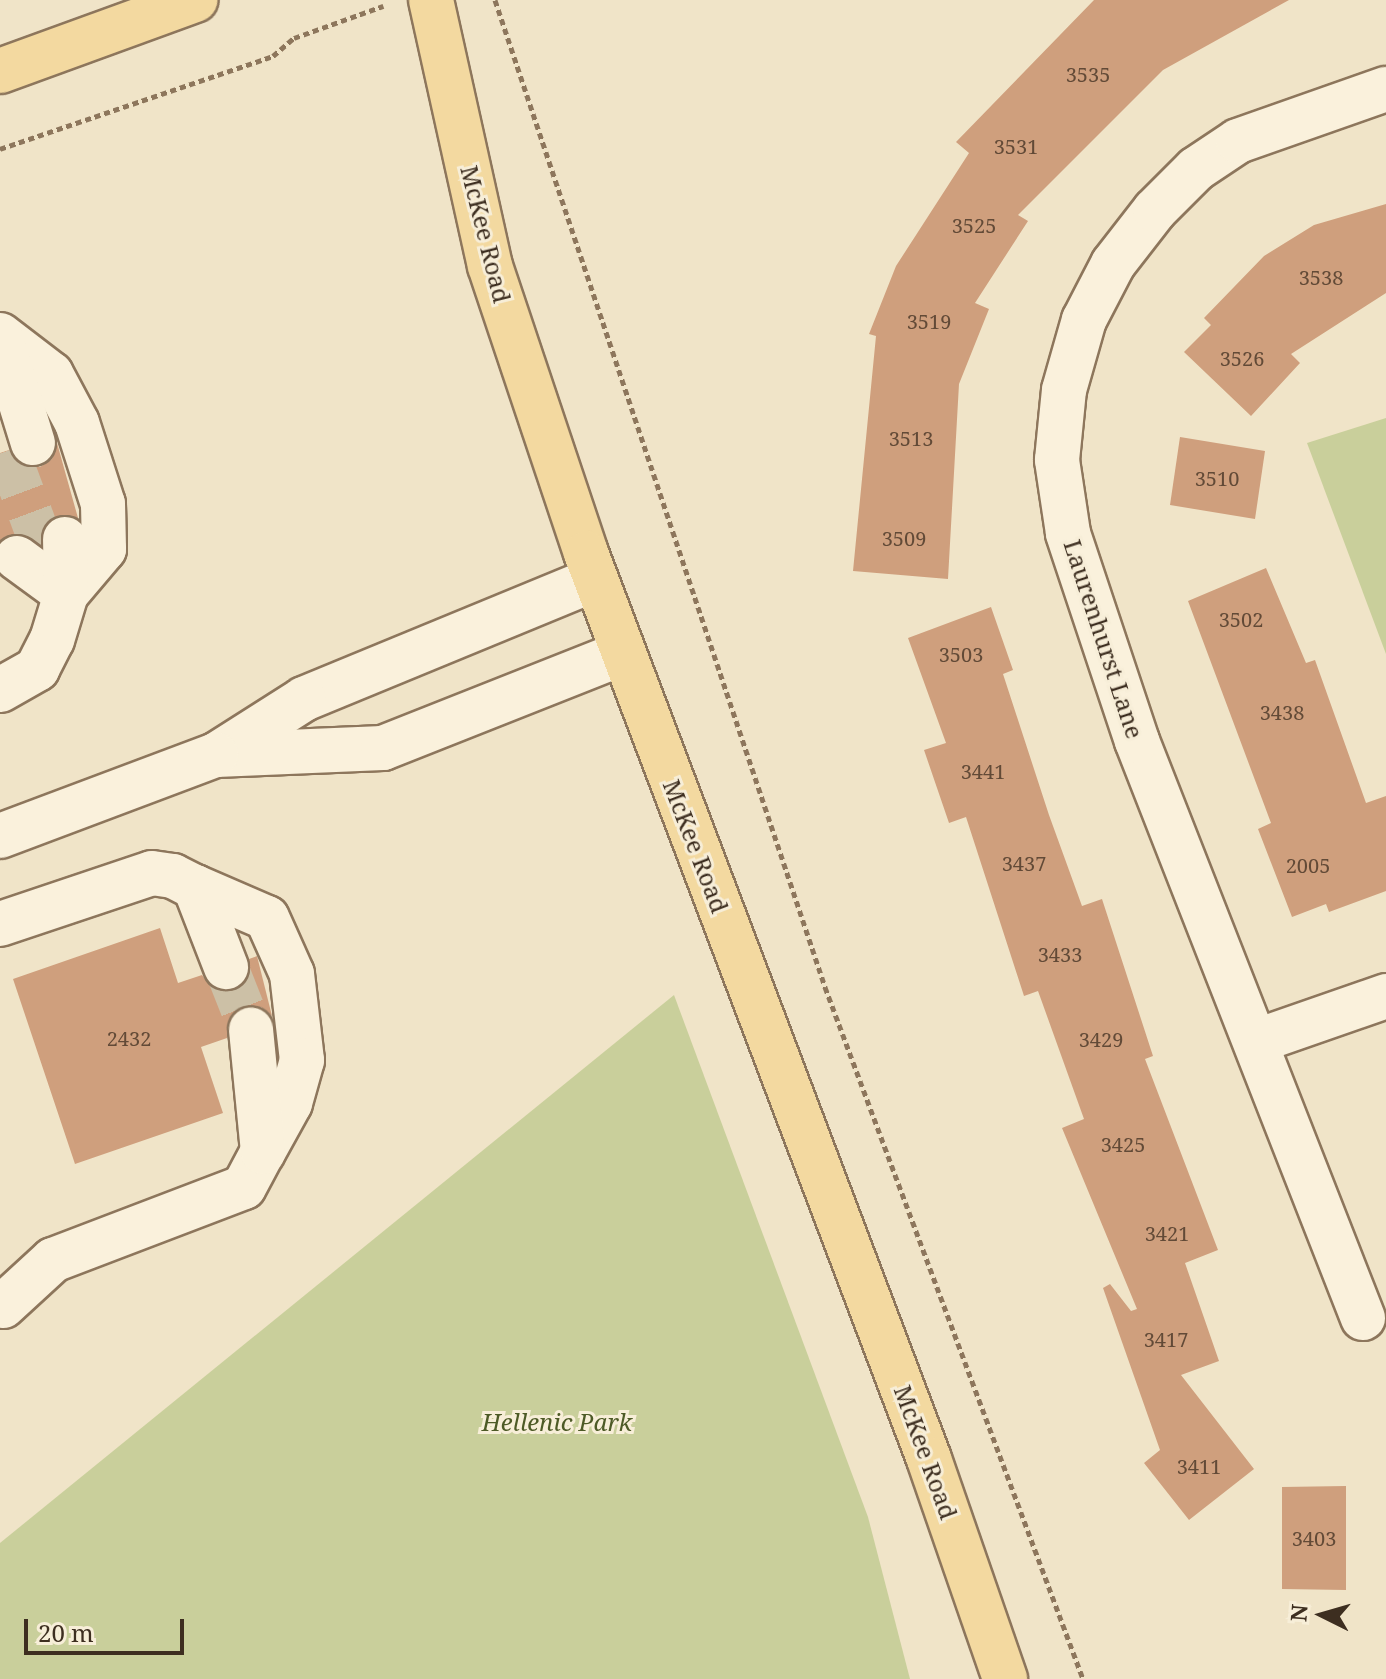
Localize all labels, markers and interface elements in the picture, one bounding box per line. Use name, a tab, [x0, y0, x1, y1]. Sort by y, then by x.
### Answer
house number: 3535	[1066, 62, 1110, 86]
house number: 3531	[994, 134, 1038, 158]
street label: McKee Road	[455, 162, 517, 306]
house number: 3525	[952, 213, 996, 237]
house number: 3538	[1299, 265, 1343, 289]
house number: 3519	[907, 309, 951, 333]
house number: 3526	[1220, 346, 1264, 370]
house number: 3513	[889, 426, 933, 450]
house number: 3510	[1195, 466, 1239, 490]
house number: 3509	[882, 526, 926, 550]
street label: Laurenhurst Lane	[1058, 536, 1150, 742]
house number: 3502	[1219, 607, 1263, 631]
house number: 3503	[939, 642, 983, 666]
house number: 3438	[1260, 700, 1304, 724]
house number: 3441	[961, 759, 1005, 783]
street label: McKee Road	[657, 775, 735, 917]
house number: 3437	[1002, 851, 1046, 875]
house number: 2005	[1286, 853, 1330, 877]
house number: 3433	[1038, 942, 1082, 966]
house number: 2432	[107, 1026, 151, 1050]
house number: 3429	[1079, 1027, 1123, 1051]
house number: 3425	[1101, 1132, 1145, 1156]
house number: 3421	[1145, 1221, 1189, 1245]
house number: 3417	[1144, 1327, 1188, 1351]
street label: McKee Road	[888, 1381, 964, 1523]
park label: Hellenic Park	[482, 1408, 632, 1436]
house number: 3411	[1177, 1454, 1221, 1478]
house number: 3403	[1292, 1526, 1336, 1550]
north arrow	[1282, 1575, 1362, 1655]
scale bar	[28, 1603, 188, 1653]
text: N	[1282, 1603, 1314, 1623]
text: 20 m	[38, 1616, 94, 1649]

